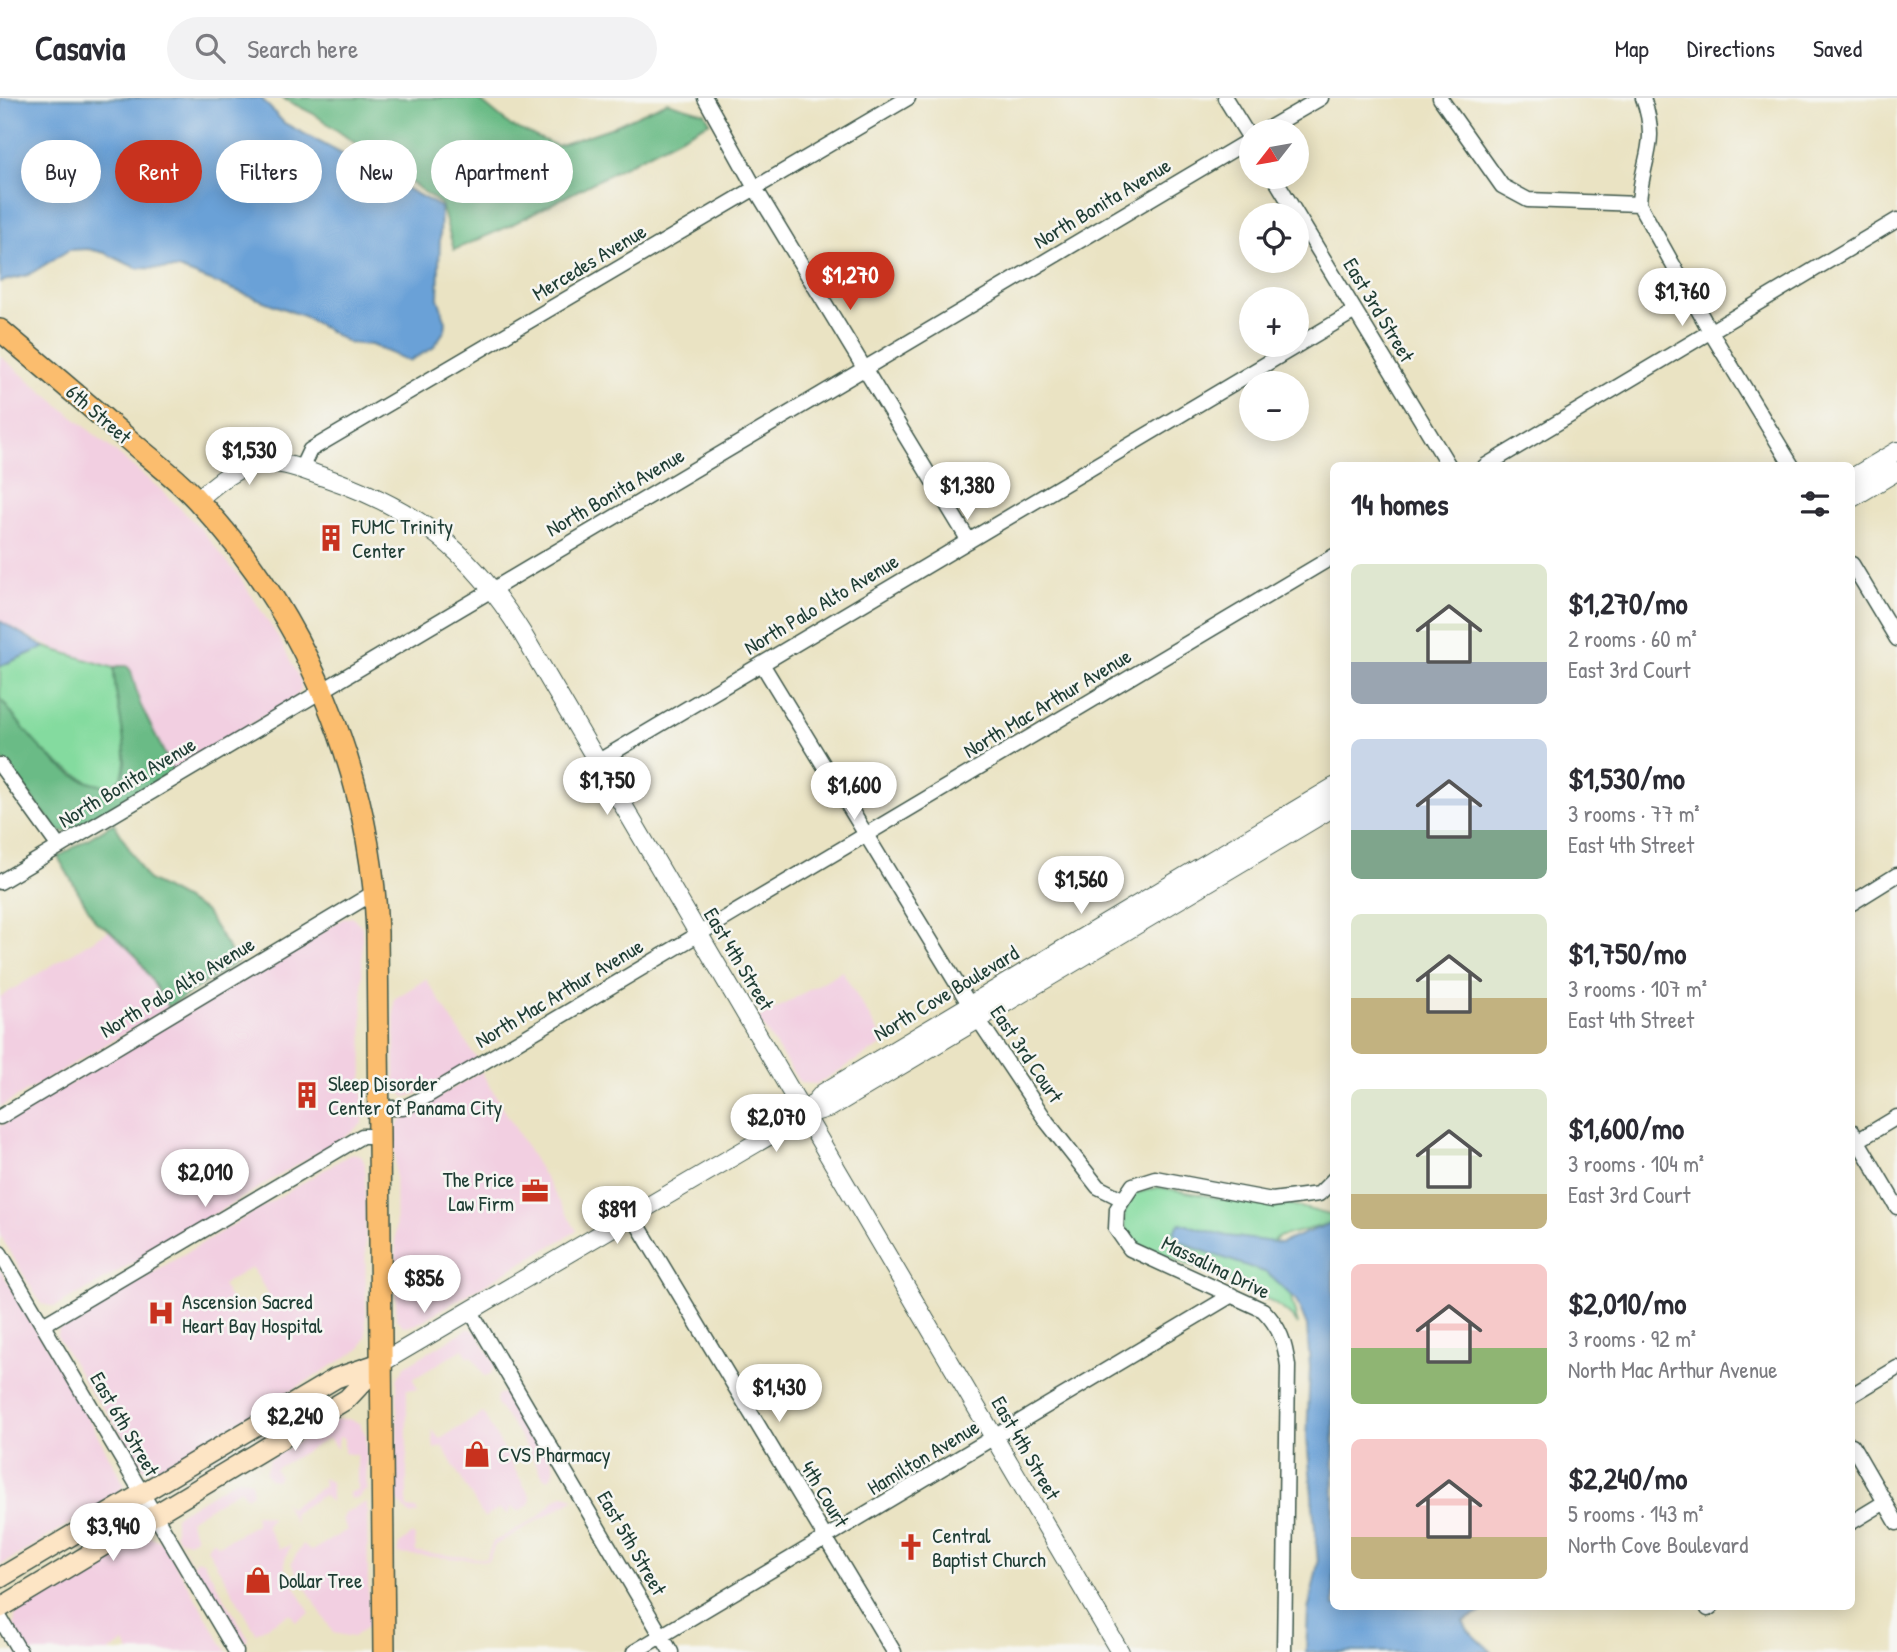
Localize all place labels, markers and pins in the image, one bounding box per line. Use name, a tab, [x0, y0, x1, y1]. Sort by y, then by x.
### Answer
pin: $1,270	[793, 252, 907, 312]
pin: $1,760	[1625, 268, 1739, 328]
pin: $1,530	[192, 428, 306, 487]
pin: $1,380	[910, 462, 1024, 522]
place label: FUMC Trinity Center	[351, 512, 453, 565]
building icon: FUMC Trinity Center	[316, 523, 346, 553]
pin: $1,750	[550, 758, 664, 817]
pin: $1,600	[797, 762, 911, 822]
pin: $1,560	[1024, 856, 1138, 916]
place label: Sleep Disorder Center of Panama City	[328, 1069, 503, 1122]
building icon: Sleep Disorder Center of Panama City	[292, 1080, 322, 1110]
pin: $2,070	[719, 1094, 833, 1154]
pin: $2,010	[148, 1150, 262, 1209]
place label: The Price Law Firm	[443, 1165, 514, 1218]
office icon: The Price Law Firm	[520, 1176, 550, 1206]
pin: $891	[576, 1186, 658, 1246]
pin: $856	[383, 1256, 465, 1315]
place label: Ascension Sacred Heart Bay Hospital	[182, 1287, 323, 1340]
hospital icon: Ascension Sacred Heart Bay Hospital	[146, 1298, 176, 1328]
pin: $1,430	[722, 1364, 836, 1424]
pin: $2,240	[238, 1394, 352, 1453]
shop icon: CVS Pharmacy	[462, 1439, 492, 1469]
place label: CVS Pharmacy	[498, 1440, 611, 1469]
pin: $3,940	[56, 1504, 170, 1563]
place label: Central Baptist Church	[932, 1521, 1046, 1574]
church icon: Central Baptist Church	[896, 1532, 926, 1562]
shop icon: Dollar Tree	[243, 1565, 273, 1595]
place label: Dollar Tree	[279, 1566, 362, 1595]

